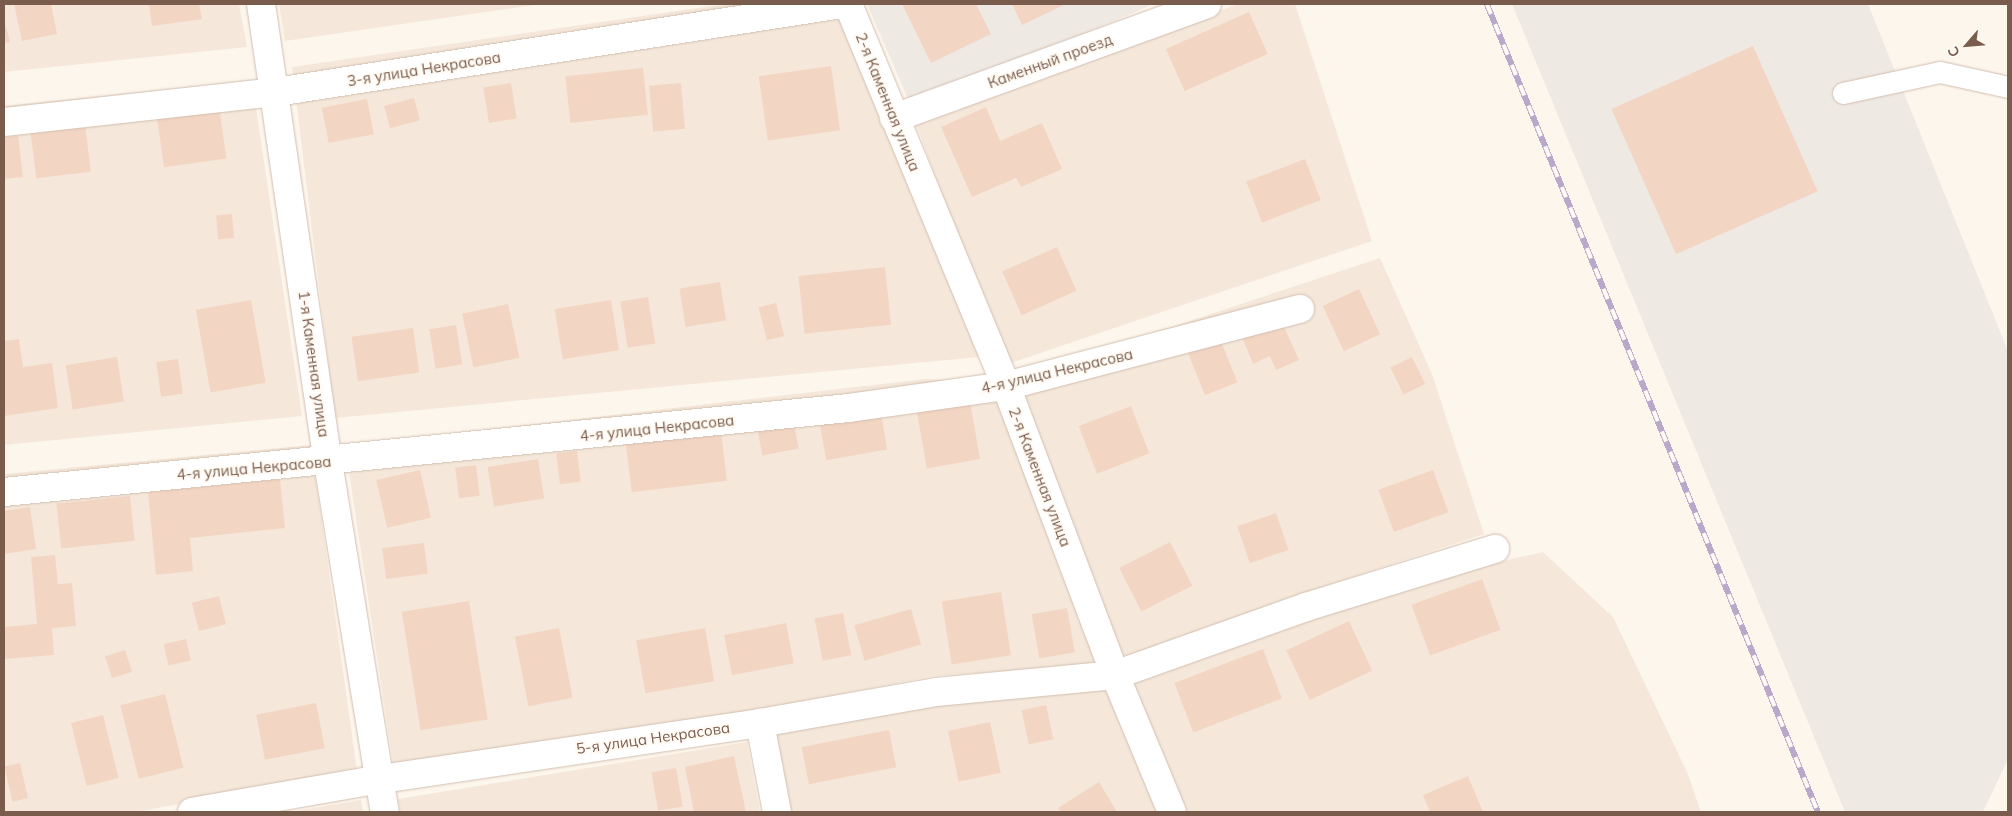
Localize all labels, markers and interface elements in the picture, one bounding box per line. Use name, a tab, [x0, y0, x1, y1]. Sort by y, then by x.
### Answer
north arrow	[1942, 20, 1992, 70]
street label: 2-я Каменная улица	[852, 30, 924, 174]
street label: Каменный проезд	[985, 30, 1115, 92]
text: С	[1943, 43, 1964, 60]
street label: 3-я улица Некрасова	[346, 48, 502, 90]
street label: 1-я Каменная улица	[295, 290, 333, 438]
street label: 4-я улица Некрасова	[979, 345, 1135, 397]
street label: 2-я Каменная улица	[1005, 405, 1075, 549]
street label: 4-я улица Некрасова	[579, 411, 735, 445]
street label: 4-я улица Некрасова	[176, 452, 332, 484]
street label: 5-я улица Некрасова	[575, 718, 731, 758]

